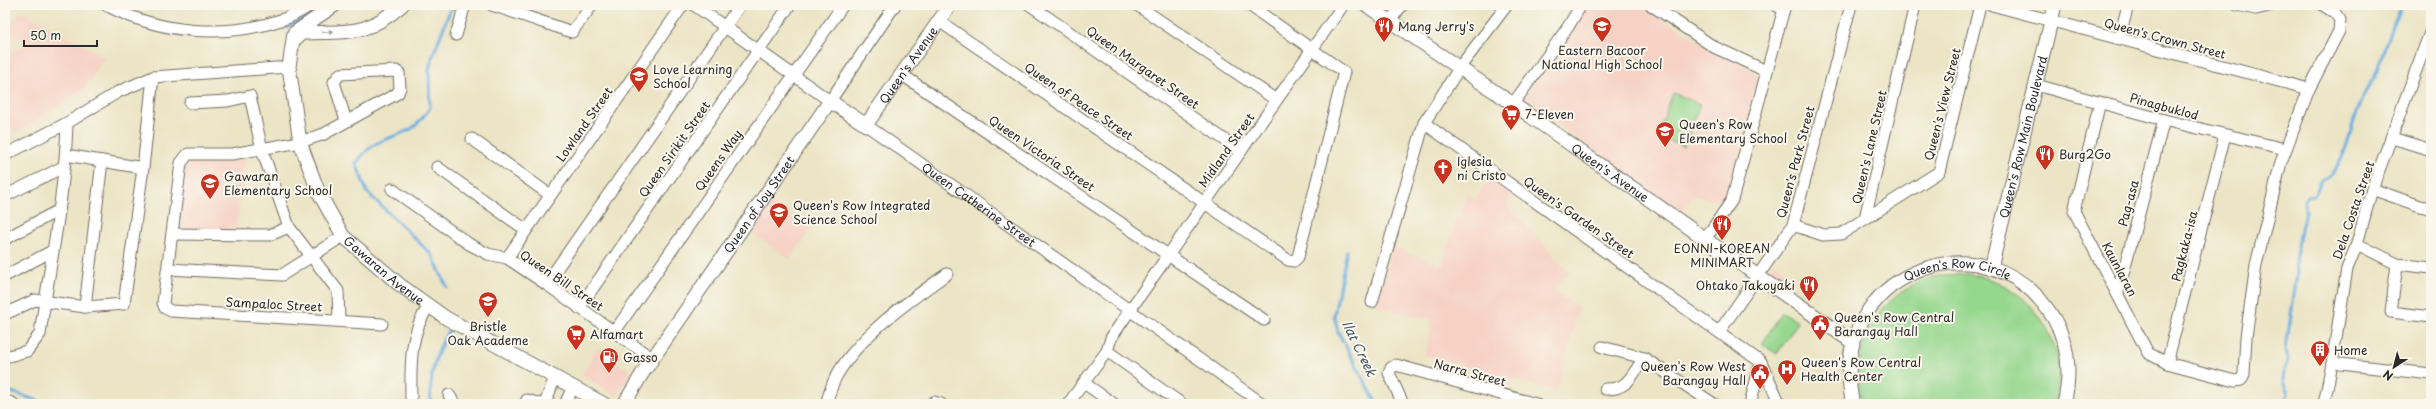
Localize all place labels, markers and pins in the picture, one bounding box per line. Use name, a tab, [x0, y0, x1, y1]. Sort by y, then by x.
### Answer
restaurant icon: Mang Jerry's	[1373, 15, 1395, 43]
school or university icon: Eastern Bacoor National High School	[1591, 15, 1613, 43]
place label: Mang Jerry's	[1398, 17, 1475, 35]
place label: Eastern Bacoor National High School	[1542, 41, 1662, 73]
place label: Love Learning School	[653, 60, 732, 92]
school or university icon: Love Learning School	[628, 65, 650, 93]
supermarket icon: 7-Eleven	[1500, 103, 1522, 131]
place label: 7-Eleven	[1525, 105, 1574, 123]
place label: Queen's Row Elementary School	[1679, 115, 1787, 147]
school or university icon: Queen's Row Elementary School	[1654, 120, 1676, 148]
restaurant icon: Burg2Go	[2034, 143, 2056, 171]
place label: Burg2Go	[2059, 145, 2111, 163]
place label: Iglesia ni Cristo	[1457, 152, 1506, 184]
church icon: Iglesia ni Cristo	[1432, 157, 1454, 185]
place label: Gawaran Elementary School	[224, 167, 332, 199]
school or university icon: Gawaran Elementary School	[199, 172, 221, 200]
place label: Queen's Row Integrated Science School	[793, 196, 930, 228]
school or university icon: Queen's Row Integrated Science School	[768, 201, 790, 229]
restaurant icon: EONNI-KOREAN MINIMART	[1711, 213, 1733, 241]
place label: EONNI-KOREAN MINIMART	[1674, 239, 1770, 271]
restaurant icon: Ohtako Takoyaki	[1798, 274, 1820, 302]
place label: Ohtako Takoyaki	[1696, 276, 1795, 294]
school or university icon: Bristle Oak Academe	[477, 290, 499, 318]
place label: Queen's Row Central Barangay Hall	[1834, 308, 1954, 340]
public building icon: Queen's Row Central Barangay Hall	[1809, 313, 1831, 341]
place label: Bristle Oak Academe	[448, 317, 529, 349]
supermarket icon: Alfamart	[565, 323, 587, 351]
place label: Alfamart	[590, 325, 643, 343]
building icon: Home	[2309, 339, 2331, 367]
place label: Home	[2334, 341, 2367, 359]
fuel station icon: Gasso	[598, 346, 620, 374]
place label: Gasso	[623, 348, 658, 366]
place label: Queen's Row Central Health Center	[1801, 353, 1921, 385]
place label: Queen's Row West Barangay Hall	[1641, 357, 1746, 389]
hospital icon: Queen's Row Central Health Center	[1776, 358, 1798, 386]
public building icon: Queen's Row West Barangay Hall	[1749, 362, 1771, 390]

